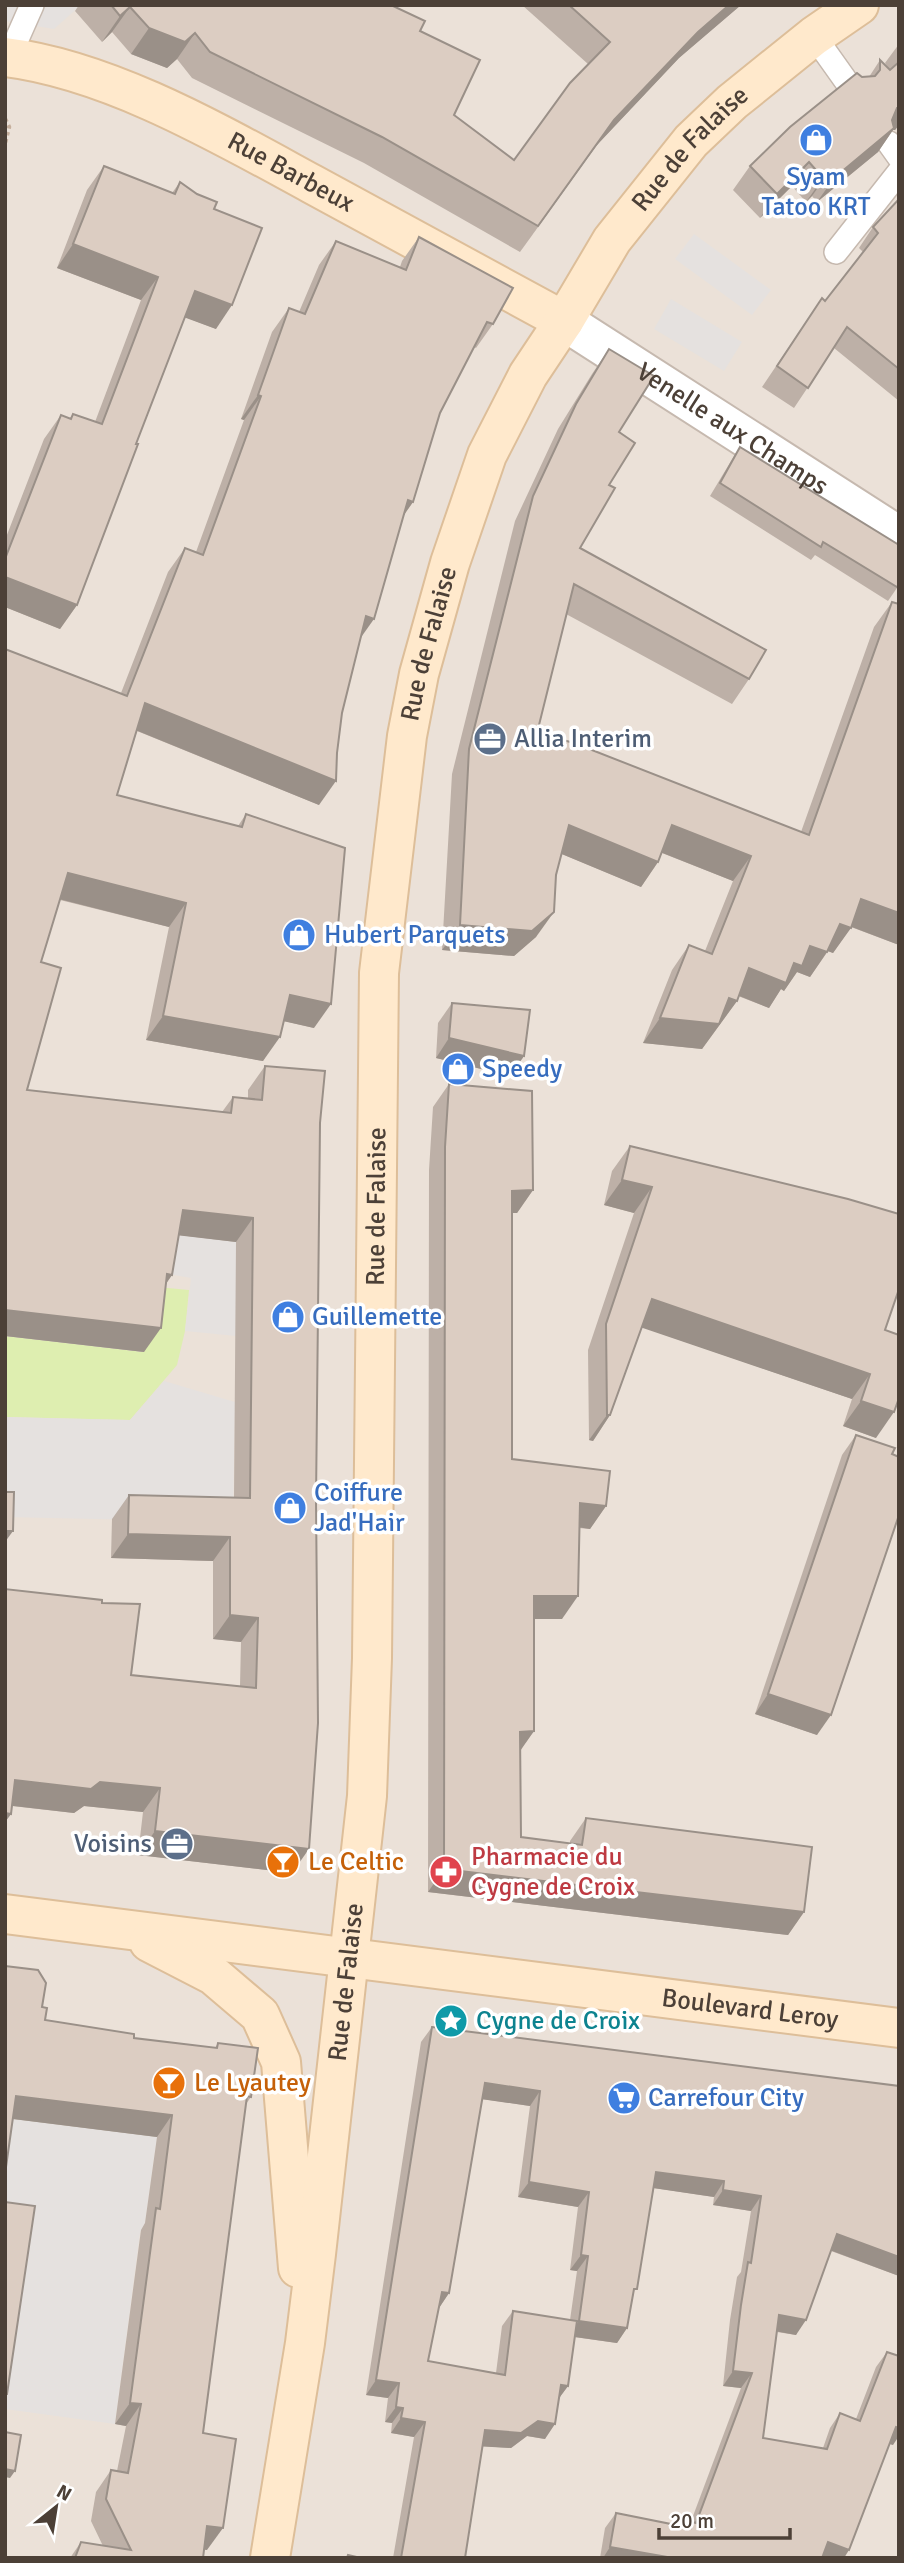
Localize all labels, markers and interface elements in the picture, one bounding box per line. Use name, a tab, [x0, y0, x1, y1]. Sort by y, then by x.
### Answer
street label: Rue de Falaise	[625, 79, 755, 218]
shop icon: Syam Tatoo KRT	[797, 121, 835, 159]
street label: Rue Barbeux	[222, 125, 360, 220]
place label: Syam Tatoo KRT	[762, 161, 871, 223]
street label: Venelle aux Champs	[630, 356, 834, 502]
street label: Rue de Falaise	[394, 563, 464, 724]
office icon: Allia Interim	[471, 720, 509, 758]
place label: Allia Interim	[514, 723, 652, 755]
shop icon: Hubert Parquets	[280, 916, 318, 954]
place label: Hubert Parquets	[324, 919, 506, 951]
shop icon: Speedy	[439, 1050, 477, 1088]
place label: Speedy	[482, 1053, 562, 1085]
street label: Rue de Falaise	[360, 1127, 393, 1286]
shop icon: Guillemette	[269, 1298, 307, 1336]
place label: Guillemette	[312, 1301, 442, 1333]
place label: Coiffure Jad'Hair	[314, 1477, 405, 1539]
shop icon: Coiffure Jad'Hair	[271, 1489, 309, 1527]
office icon: Voisins	[158, 1825, 196, 1863]
place label: Voisins	[74, 1828, 152, 1860]
place label: Pharmacie du Cygne de Croix	[471, 1841, 635, 1903]
bar icon: Le Celtic	[264, 1843, 302, 1881]
place label: Le Celtic	[308, 1846, 404, 1878]
pharmacy icon: Pharmacie du Cygne de Croix	[427, 1853, 465, 1891]
street label: Rue de Falaise	[322, 1902, 371, 2063]
street label: Boulevard Leroy	[660, 1982, 840, 2036]
place icon: Cygne de Croix	[432, 2002, 470, 2040]
place label: Cygne de Croix	[476, 2005, 640, 2037]
bar icon: Le Lyautey	[150, 2064, 188, 2102]
place label: Le Lyautey	[194, 2067, 311, 2099]
supermarket icon: Carrefour City	[605, 2079, 643, 2117]
place label: Carrefour City	[648, 2082, 804, 2114]
north arrow	[21, 2472, 91, 2542]
text: N	[52, 2479, 76, 2507]
scale bar	[659, 2496, 790, 2540]
text: 20 m	[670, 2508, 714, 2534]

